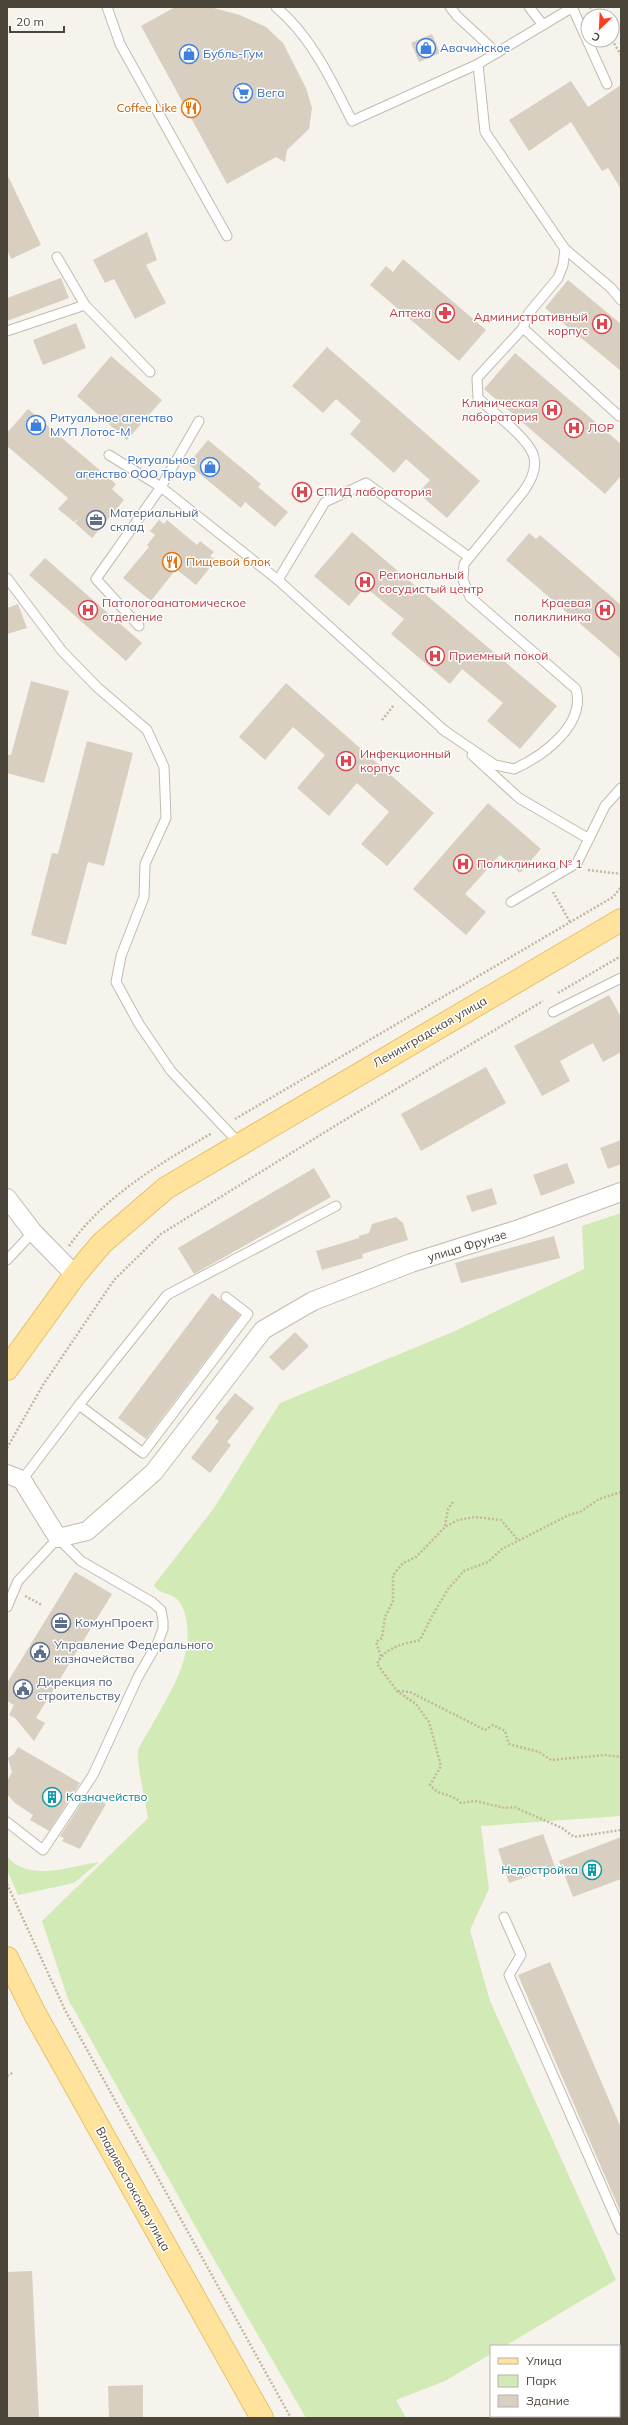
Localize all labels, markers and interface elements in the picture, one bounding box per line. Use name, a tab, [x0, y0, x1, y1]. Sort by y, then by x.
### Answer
scale bar	[10, 8, 64, 34]
north arrow	[580, 8, 620, 48]
text: 20 m	[16, 14, 44, 29]
text: С	[589, 29, 602, 45]
shop icon: Авачинское	[415, 37, 437, 59]
place label: Авачинское	[440, 40, 510, 55]
shop icon: Бубль-Гум	[178, 43, 200, 65]
place label: Бубль-Гум	[203, 46, 263, 61]
supermarket icon: Вега	[232, 82, 254, 104]
place label: Вега	[257, 85, 284, 100]
restaurant icon: Coffee Like	[180, 97, 202, 119]
place label: Coffee Like	[117, 100, 177, 115]
pharmacy icon: Аптека	[434, 302, 456, 324]
place label: Аптека	[389, 305, 431, 320]
place label: Административный корпус	[474, 309, 588, 338]
hospital icon: Административный корпус	[591, 313, 613, 335]
place label: Клиническая лаборатория	[462, 395, 538, 424]
hospital icon: Клиническая лаборатория	[541, 399, 563, 421]
place label: Ритуальное агенство МУП Лотос-М	[50, 410, 173, 439]
shop icon: Ритуальное агенство МУП Лотос-М	[25, 414, 47, 436]
hospital icon: ЛОР	[563, 417, 585, 439]
place label: ЛОР	[588, 420, 614, 435]
place label: Ритуальное агенство ООО Траур	[75, 452, 196, 481]
shop icon: Ритуальное агенство ООО Траур	[199, 456, 221, 478]
hospital icon: СПИД лаборатория	[291, 481, 313, 503]
place label: СПИД лаборатория	[316, 484, 432, 499]
place label: Материальный склад	[110, 505, 198, 534]
office icon: Материальный склад	[85, 509, 107, 531]
restaurant icon: Пищевой блок	[161, 551, 183, 573]
place label: Пищевой блок	[186, 554, 271, 569]
place label: Региональный сосудистый центр	[379, 567, 484, 596]
hospital icon: Региональный сосудистый центр	[354, 571, 376, 593]
place label: Патологоанатомическое отделение	[102, 595, 246, 624]
place label: Краевая поликлиника	[514, 595, 591, 624]
hospital icon: Патологоанатомическое отделение	[77, 599, 99, 621]
hospital icon: Краевая поликлиника	[594, 599, 616, 621]
hospital icon: Приемный покой	[424, 645, 446, 667]
place label: Приемный покой	[449, 648, 548, 663]
place label: Инфекционный корпус	[360, 746, 451, 775]
hospital icon: Инфекционный корпус	[335, 750, 357, 772]
hospital icon: Поликлиника № 1	[452, 853, 474, 875]
place label: Поликлиника № 1	[477, 856, 582, 871]
street label: Ленинградская улица	[370, 993, 489, 1070]
street label: улица Фрунзе	[425, 1226, 509, 1265]
office icon: КомунПроект	[50, 1612, 72, 1634]
place label: КомунПроект	[75, 1615, 154, 1630]
place label: Управление Федерального казначейства	[53, 1637, 213, 1666]
public building icon: Управление Федерального казначейства	[29, 1641, 51, 1663]
place label: Дирекция по строительству	[37, 1674, 121, 1703]
public building icon: Дирекция по строительству	[12, 1678, 34, 1700]
building icon: Казначейство	[41, 1786, 63, 1808]
place label: Казначейство	[66, 1789, 148, 1804]
building icon: Недостройка	[581, 1859, 603, 1881]
place label: Недостройка	[501, 1862, 578, 1877]
street label: Владивостокская улица	[93, 2124, 174, 2254]
legend	[490, 2345, 620, 2417]
text: Улица	[525, 2353, 562, 2368]
text: Парк	[526, 2373, 557, 2388]
text: Здание	[526, 2393, 570, 2408]

